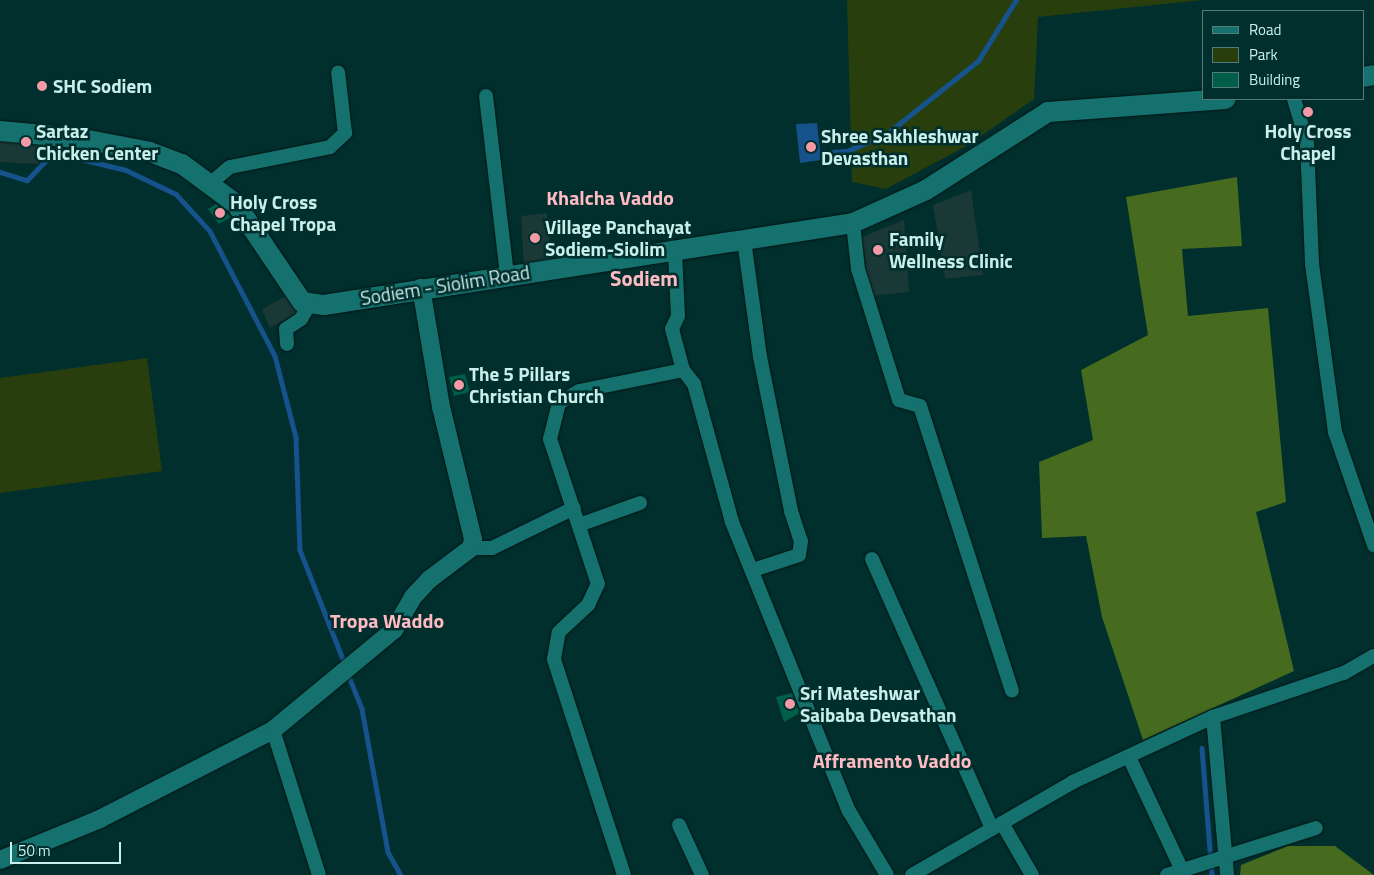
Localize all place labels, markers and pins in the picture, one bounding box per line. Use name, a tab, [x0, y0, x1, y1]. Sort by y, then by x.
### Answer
place label: SHC Sodiem	[53, 75, 152, 97]
marker: SHC Sodiem	[35, 79, 49, 93]
marker: Holy Cross Chapel	[1302, 106, 1314, 118]
place label: Sartaz Chicken Center	[36, 120, 158, 164]
place label: Holy Cross Chapel	[1264, 120, 1352, 164]
place label: Shree Sakhleshwar Devasthan	[821, 125, 978, 169]
marker: Sartaz Chicken Center	[20, 136, 32, 148]
marker: Shree Sakhleshwar Devasthan	[805, 141, 817, 153]
place label: Holy Cross Chapel Tropa	[230, 191, 336, 235]
marker: Holy Cross Chapel Tropa	[214, 207, 226, 219]
place label: Village Panchayat Sodiem-Siolim	[545, 216, 691, 260]
place label: Family Wellness Clinic	[889, 228, 1013, 272]
marker: Village Panchayat Sodiem-Siolim	[529, 232, 541, 244]
marker: Family Wellness Clinic	[871, 243, 885, 257]
place label: The 5 Pillars Christian Church	[469, 363, 604, 407]
marker: The 5 Pillars Christian Church	[453, 379, 465, 391]
place label: Sri Mateshwar Saibaba Devsathan	[800, 682, 957, 726]
marker: Sri Mateshwar Saibaba Devsathan	[784, 698, 796, 710]

